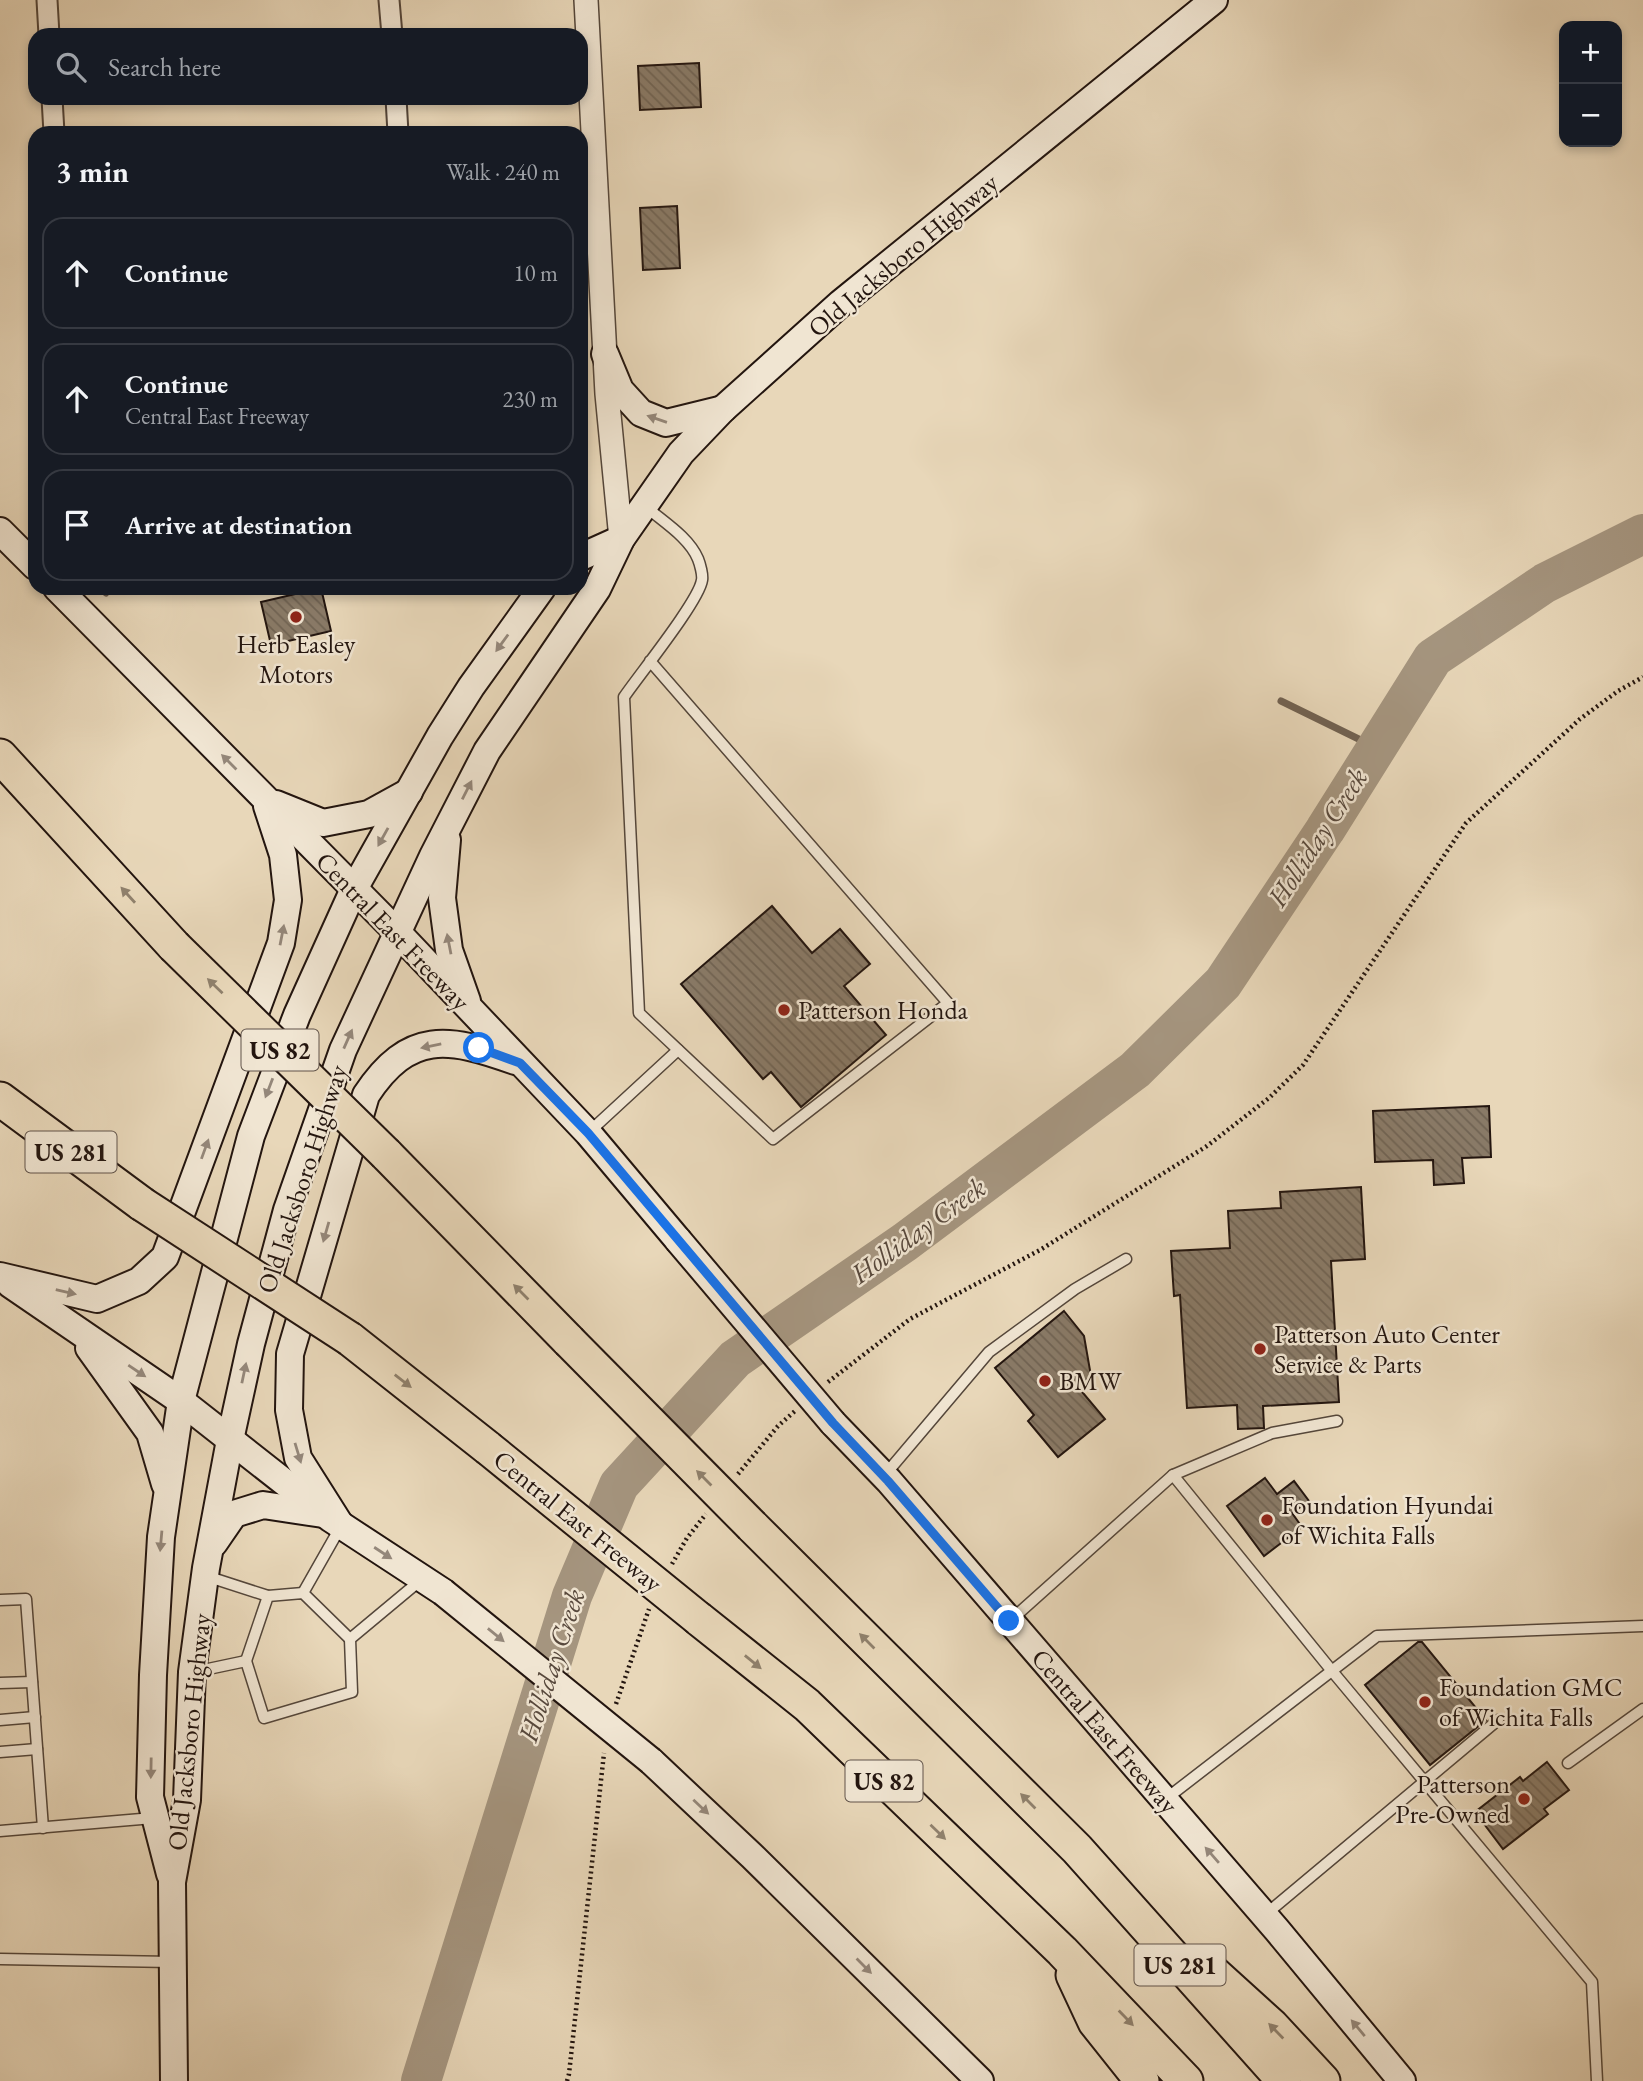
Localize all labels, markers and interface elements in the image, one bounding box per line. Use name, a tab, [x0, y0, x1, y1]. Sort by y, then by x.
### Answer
map controls	[1559, 21, 1622, 147]
button: +	[1559, 21, 1622, 84]
search box	[28, 28, 588, 105]
icon: search	[52, 48, 90, 86]
text: Search here	[108, 50, 221, 84]
button: −	[1559, 84, 1622, 147]
text: 3 min	[56, 152, 129, 191]
text: Walk · 240 m	[446, 157, 560, 187]
street label: Old Jacksboro Highway	[801, 165, 1006, 345]
icon: ahead	[58, 254, 96, 292]
text: Continue	[125, 256, 228, 290]
text: 10 m	[513, 258, 558, 288]
text: Continue	[125, 367, 228, 401]
icon: ahead	[58, 380, 96, 418]
text: 230 m	[502, 384, 558, 414]
text: Central East Freeway	[125, 401, 309, 431]
one-way arrow	[647, 413, 668, 424]
icon: arrive	[58, 506, 96, 544]
text: Arrive at destination	[125, 508, 352, 542]
marker: Herb Easley Motors	[288, 609, 304, 625]
place label: Herb Easley Motors	[236, 627, 356, 691]
one-way arrow	[495, 634, 509, 652]
one-way arrow	[220, 754, 237, 771]
water label: Holliday Creek	[1258, 761, 1375, 914]
one-way arrow	[460, 779, 472, 799]
one-way arrow	[377, 827, 389, 847]
street label: Central East Freeway	[308, 844, 478, 1018]
one-way arrow	[120, 886, 136, 904]
one-way arrow	[277, 924, 288, 946]
one-way arrow	[443, 933, 454, 955]
one-way arrow	[207, 979, 224, 995]
place label: Patterson Honda	[798, 993, 969, 1027]
marker: Patterson Honda	[776, 1002, 792, 1018]
one-way arrow	[342, 1029, 354, 1049]
road number: US 82	[242, 1030, 318, 1070]
route start	[463, 1032, 494, 1063]
one-way arrow	[419, 1040, 441, 1051]
street label: Old Jacksboro Highway	[249, 1060, 355, 1298]
one-way arrow	[263, 1078, 274, 1099]
road number: US 281	[25, 1132, 116, 1172]
one-way arrow	[200, 1139, 211, 1160]
water label: Holliday Creek	[843, 1169, 993, 1292]
one-way arrow	[320, 1221, 330, 1242]
one-way arrow	[514, 1284, 530, 1301]
one-way arrow	[56, 1287, 78, 1298]
place label: Patterson Auto Center Service & Parts	[1274, 1317, 1500, 1381]
marker: Patterson Auto Center Service & Parts	[1252, 1341, 1268, 1357]
one-way arrow	[239, 1362, 250, 1384]
one-way arrow	[128, 1364, 146, 1378]
place label: BMW	[1059, 1364, 1123, 1398]
marker: BMW	[1037, 1373, 1053, 1389]
one-way arrow	[394, 1374, 412, 1389]
one-way arrow	[294, 1442, 304, 1463]
street label: Central East Freeway	[486, 1442, 670, 1600]
one-way arrow	[696, 1470, 713, 1486]
place label: Foundation Hyundai of Wichita Falls	[1281, 1488, 1493, 1552]
marker: Foundation Hyundai of Wichita Falls	[1259, 1512, 1275, 1528]
one-way arrow	[155, 1530, 166, 1552]
one-way arrow	[374, 1546, 393, 1559]
water label: Holliday Creek	[509, 1584, 593, 1747]
route end	[993, 1605, 1024, 1636]
street label: Old Jacksboro Highway	[160, 1611, 218, 1852]
one-way arrow	[488, 1627, 505, 1642]
one-way arrow	[859, 1633, 876, 1649]
street label: Central East Freeway	[1024, 1641, 1186, 1821]
one-way arrow	[743, 1654, 761, 1669]
place label: Foundation GMC of Wichita Falls	[1439, 1670, 1623, 1734]
marker: Foundation GMC of Wichita Falls	[1417, 1694, 1433, 1710]
one-way arrow	[145, 1758, 156, 1780]
road number: US 82	[846, 1760, 922, 1801]
place label: Patterson Pre-Owned	[1395, 1767, 1511, 1831]
marker: Patterson Pre-Owned	[1516, 1791, 1532, 1807]
one-way arrow	[1020, 1792, 1037, 1809]
one-way arrow	[692, 1799, 709, 1815]
one-way arrow	[929, 1824, 946, 1840]
one-way arrow	[1205, 1846, 1220, 1863]
road number: US 281	[1134, 1944, 1226, 1986]
one-way arrow	[855, 1958, 872, 1975]
one-way arrow	[1117, 2009, 1133, 2026]
one-way arrow	[1351, 2020, 1366, 2038]
one-way arrow	[1269, 2023, 1285, 2040]

